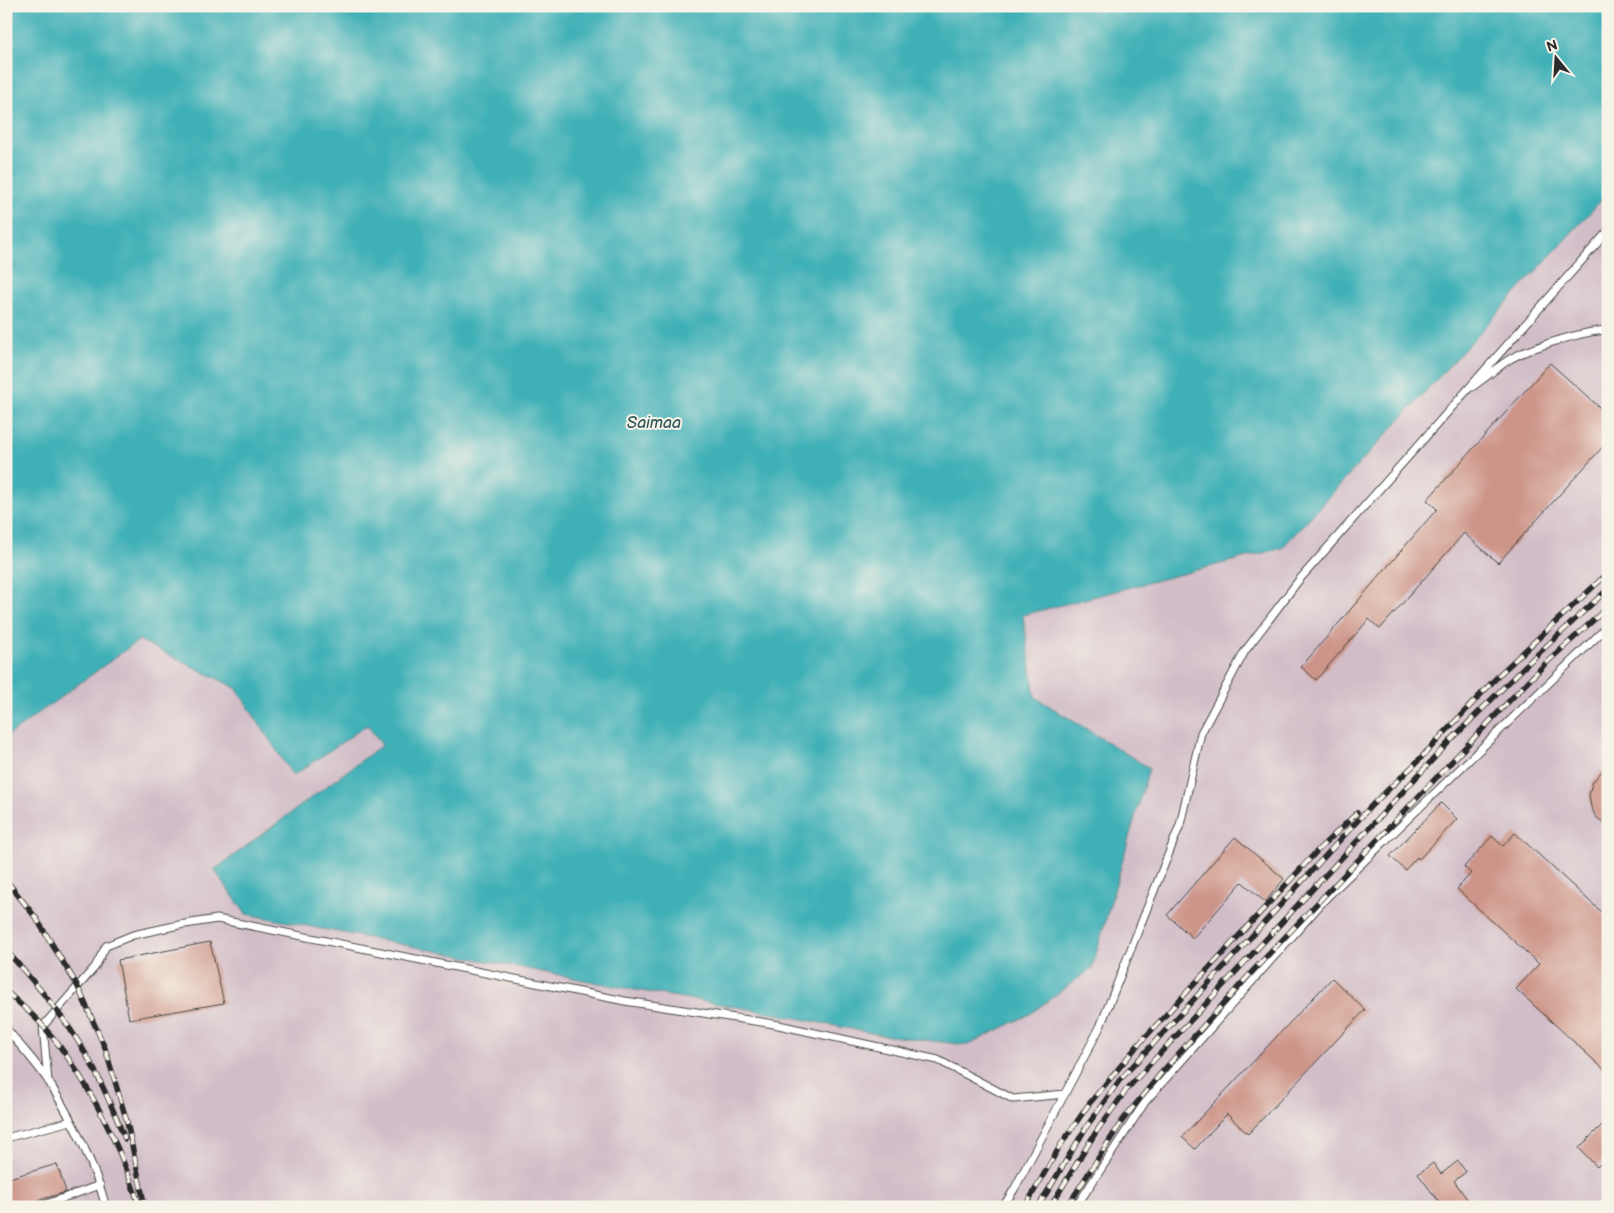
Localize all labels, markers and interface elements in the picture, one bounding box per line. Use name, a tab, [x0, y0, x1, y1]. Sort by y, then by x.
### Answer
north arrow	[1532, 32, 1582, 82]
text: N	[1545, 36, 1560, 56]
water label: Saimaa	[627, 414, 681, 433]

